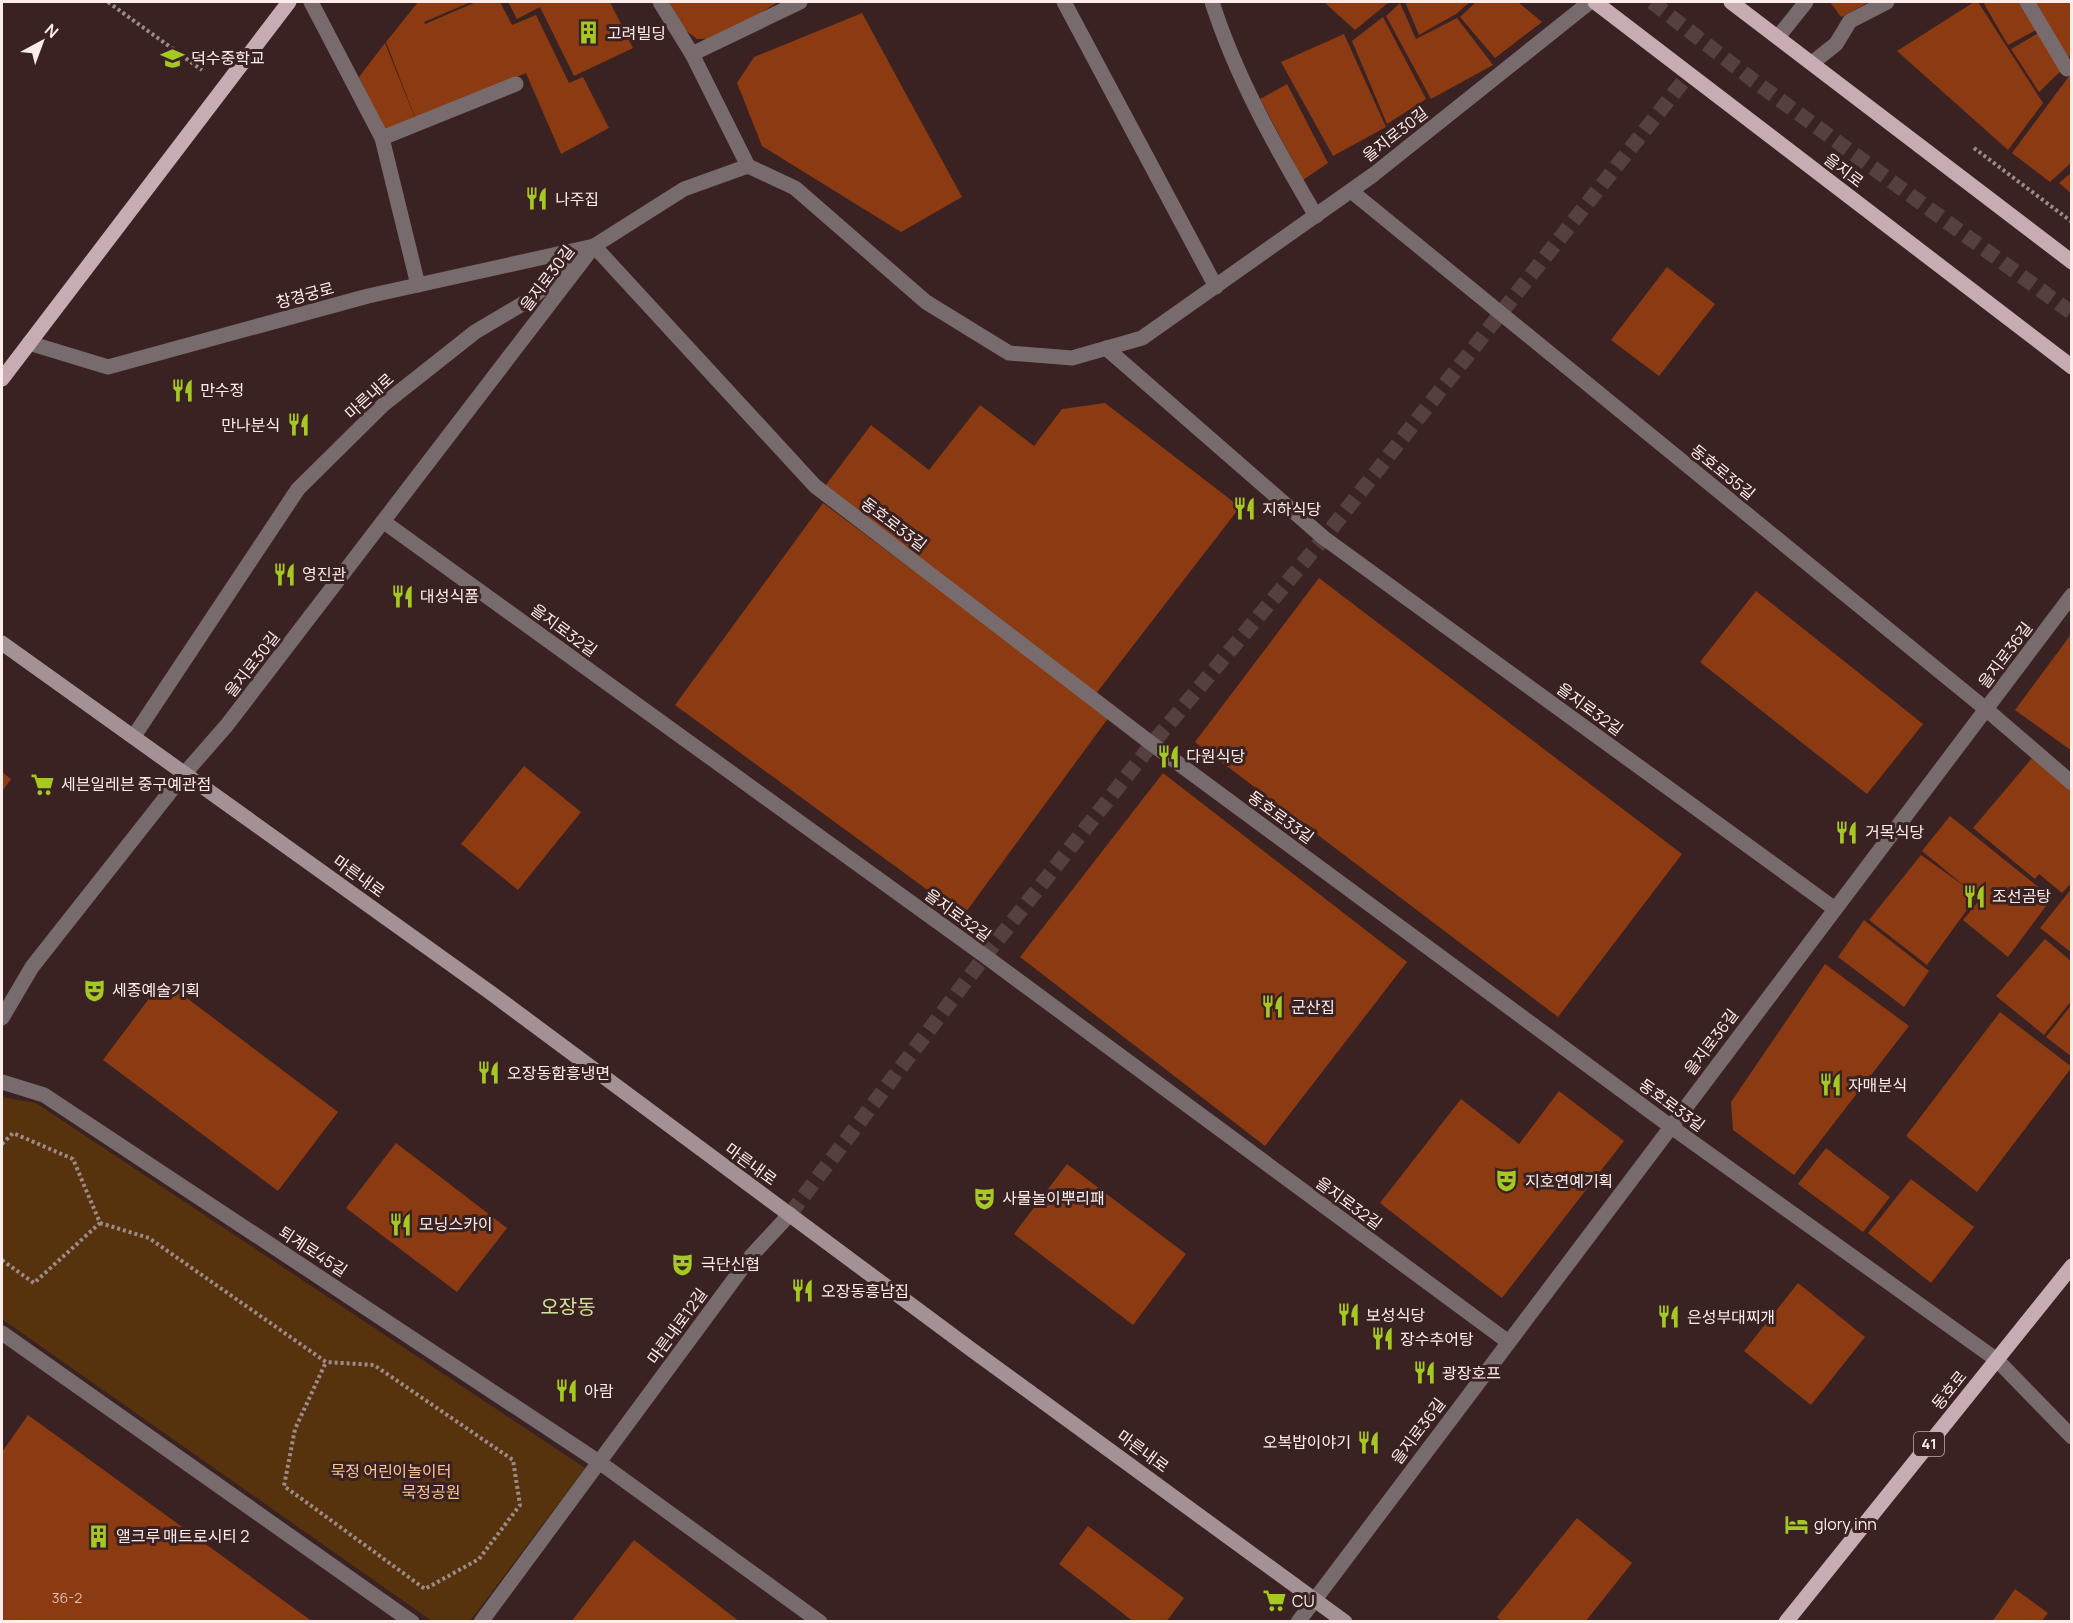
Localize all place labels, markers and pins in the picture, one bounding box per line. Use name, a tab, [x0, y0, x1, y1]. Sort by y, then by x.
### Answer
building icon: 고려빌딩	[576, 20, 602, 46]
place label: 고려빌딩	[607, 22, 666, 44]
school or university icon: 덕수중학교	[160, 45, 186, 71]
place label: 덕수중학교	[191, 47, 265, 69]
restaurant icon: 나주집	[524, 186, 550, 212]
place label: 나주집	[555, 188, 599, 210]
restaurant icon: 만수정	[169, 377, 195, 403]
place label: 만수정	[200, 379, 244, 401]
restaurant icon: 만나분식	[285, 412, 311, 438]
place label: 만나분식	[221, 414, 280, 436]
restaurant icon: 지하식당	[1231, 496, 1257, 522]
place label: 지하식당	[1262, 498, 1321, 520]
restaurant icon: 영진관	[271, 561, 297, 587]
place label: 영진관	[302, 563, 346, 585]
restaurant icon: 대성식품	[389, 583, 415, 609]
place label: 대성식품	[420, 585, 479, 607]
restaurant icon: 다원식당	[1155, 743, 1181, 769]
place label: 다원식당	[1186, 745, 1245, 767]
supermarket icon: 세븐일레븐 중구예관점	[30, 771, 56, 797]
place label: 세븐일레븐 중구예관점	[61, 773, 211, 795]
restaurant icon: 거목식당	[1834, 819, 1860, 845]
place label: 거목식당	[1865, 821, 1924, 843]
restaurant icon: 조선곰탕	[1961, 883, 1987, 909]
place label: 조선곰탕	[1992, 885, 2051, 907]
theatre icon: 세종예술기획	[81, 977, 107, 1003]
place label: 세종예술기획	[112, 979, 200, 1001]
restaurant icon: 군산집	[1260, 994, 1286, 1020]
place label: 군산집	[1291, 996, 1335, 1018]
restaurant icon: 오장동함흥냉면	[476, 1060, 502, 1086]
place label: 오장동함흥냉면	[507, 1062, 610, 1084]
restaurant icon: 자매분식	[1817, 1072, 1843, 1098]
place label: 자매분식	[1848, 1074, 1907, 1096]
theatre icon: 지호연예기획	[1494, 1168, 1520, 1194]
place label: 지호연예기획	[1525, 1170, 1613, 1192]
theatre icon: 사물놀이뿌리패	[971, 1185, 997, 1211]
place label: 사물놀이뿌리패	[1002, 1187, 1105, 1209]
restaurant icon: 모닝스카이	[388, 1211, 414, 1237]
place label: 모닝스카이	[419, 1213, 493, 1235]
theatre icon: 극단신협	[670, 1251, 696, 1277]
place label: 극단신협	[701, 1253, 760, 1275]
restaurant icon: 오장동흥남집	[790, 1278, 816, 1304]
place label: 오장동흥남집	[821, 1280, 909, 1302]
restaurant icon: 보성식당	[1335, 1302, 1361, 1328]
place label: 보성식당	[1366, 1304, 1425, 1326]
restaurant icon: 은성부대찌개	[1656, 1304, 1682, 1330]
place label: 은성부대찌개	[1687, 1306, 1775, 1328]
restaurant icon: 장수추어탕	[1369, 1326, 1395, 1352]
place label: 장수추어탕	[1400, 1328, 1474, 1350]
restaurant icon: 광장호프	[1411, 1360, 1437, 1386]
place label: 광장호프	[1442, 1362, 1501, 1384]
restaurant icon: 아람	[553, 1378, 579, 1404]
place label: 아람	[584, 1380, 614, 1402]
restaurant icon: 오복밥이야기	[1356, 1429, 1382, 1455]
place label: 오복밥이야기	[1263, 1431, 1351, 1453]
hotel icon: glory inn	[1783, 1511, 1809, 1537]
place label: glory inn	[1814, 1513, 1877, 1535]
building icon: 앨크루 매트로시티 2	[85, 1523, 111, 1549]
place label: 앨크루 매트로시티 2	[116, 1525, 249, 1547]
supermarket icon: CU	[1261, 1588, 1287, 1614]
place label: CU	[1292, 1590, 1315, 1612]

